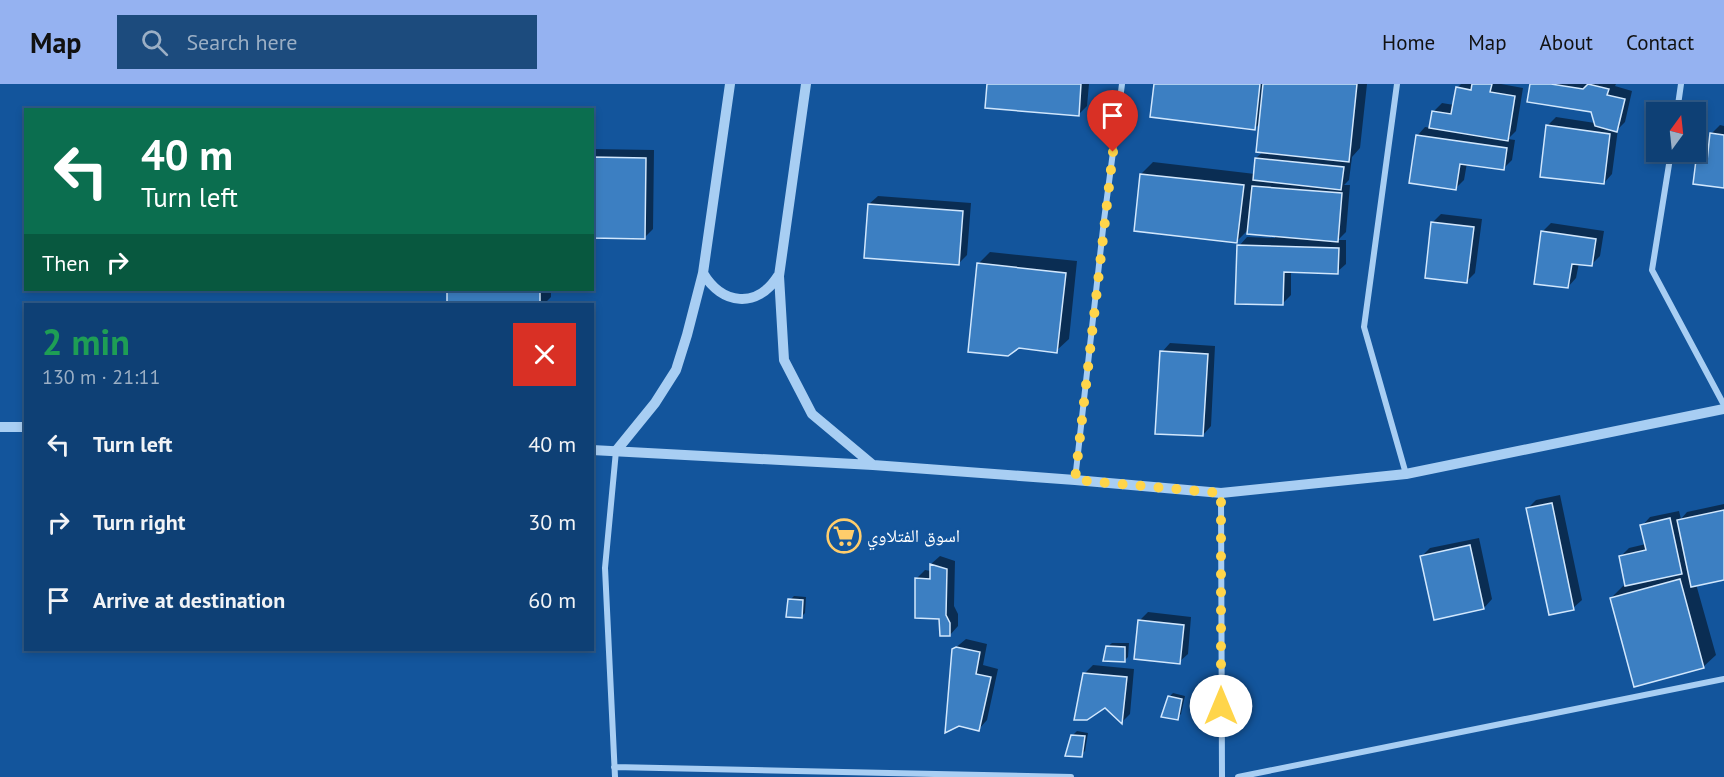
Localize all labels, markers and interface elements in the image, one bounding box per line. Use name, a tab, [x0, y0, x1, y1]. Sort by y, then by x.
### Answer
search box	[117, 15, 537, 69]
text: Map	[30, 24, 81, 61]
icon: search	[138, 26, 171, 59]
text: Search here	[186, 28, 297, 56]
text: Home	[1382, 29, 1435, 56]
text: Map	[1468, 29, 1507, 56]
text: About	[1540, 29, 1593, 56]
text: Contact	[1626, 29, 1694, 56]
pin	[1087, 90, 1138, 152]
icon: arrive	[1096, 99, 1129, 132]
north arrow	[1646, 102, 1706, 162]
map controls	[1646, 102, 1706, 162]
text: 40 m	[141, 127, 233, 182]
icon: left	[42, 132, 120, 210]
text: Turn left	[141, 180, 238, 214]
icon: right	[101, 246, 134, 279]
text: Then	[42, 249, 89, 277]
text: 2 min	[42, 318, 130, 365]
button: close	[513, 323, 576, 386]
text: 130 m · 21:11	[42, 364, 160, 390]
icon: left	[42, 428, 75, 461]
text: Turn left	[93, 430, 173, 458]
text: 40 m	[528, 430, 576, 458]
icon: right	[42, 506, 75, 539]
text: Turn right	[93, 508, 185, 536]
text: 30 m	[528, 508, 576, 536]
supermarket icon: اسوق الفتلاوي	[826, 518, 862, 554]
place label: اسوق الفتلاوي	[867, 524, 960, 551]
icon: arrive	[42, 584, 75, 617]
text: Arrive at destination	[93, 586, 285, 614]
text: 60 m	[528, 586, 576, 614]
position arrow	[1189, 674, 1253, 738]

